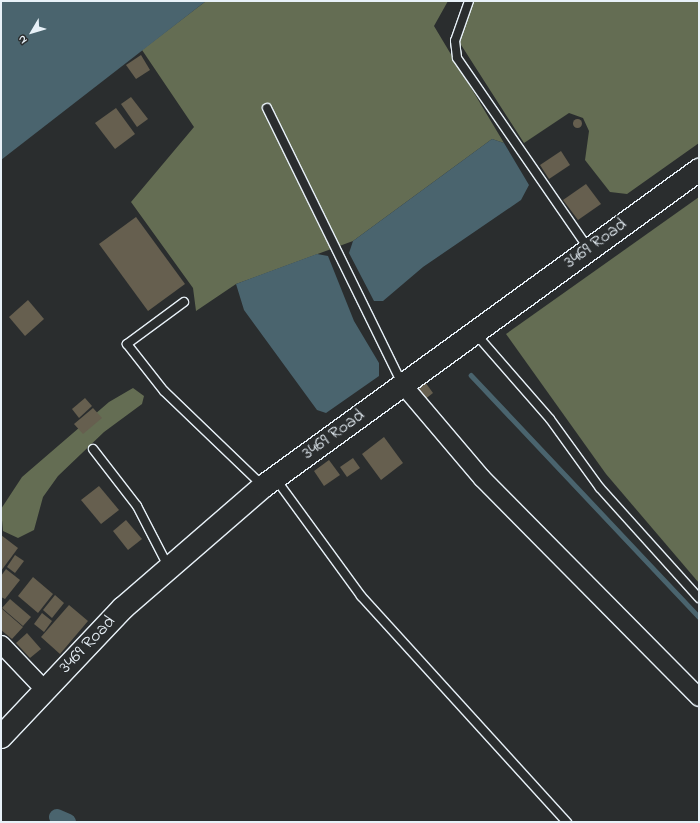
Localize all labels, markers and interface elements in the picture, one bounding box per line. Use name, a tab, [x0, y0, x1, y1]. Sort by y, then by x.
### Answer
north arrow	[12, 12, 52, 52]
text: N	[14, 32, 31, 47]
street label: 3469 Road	[561, 214, 631, 274]
street label: 3469 Road	[299, 405, 369, 465]
street label: 3469 Road	[55, 612, 121, 678]

